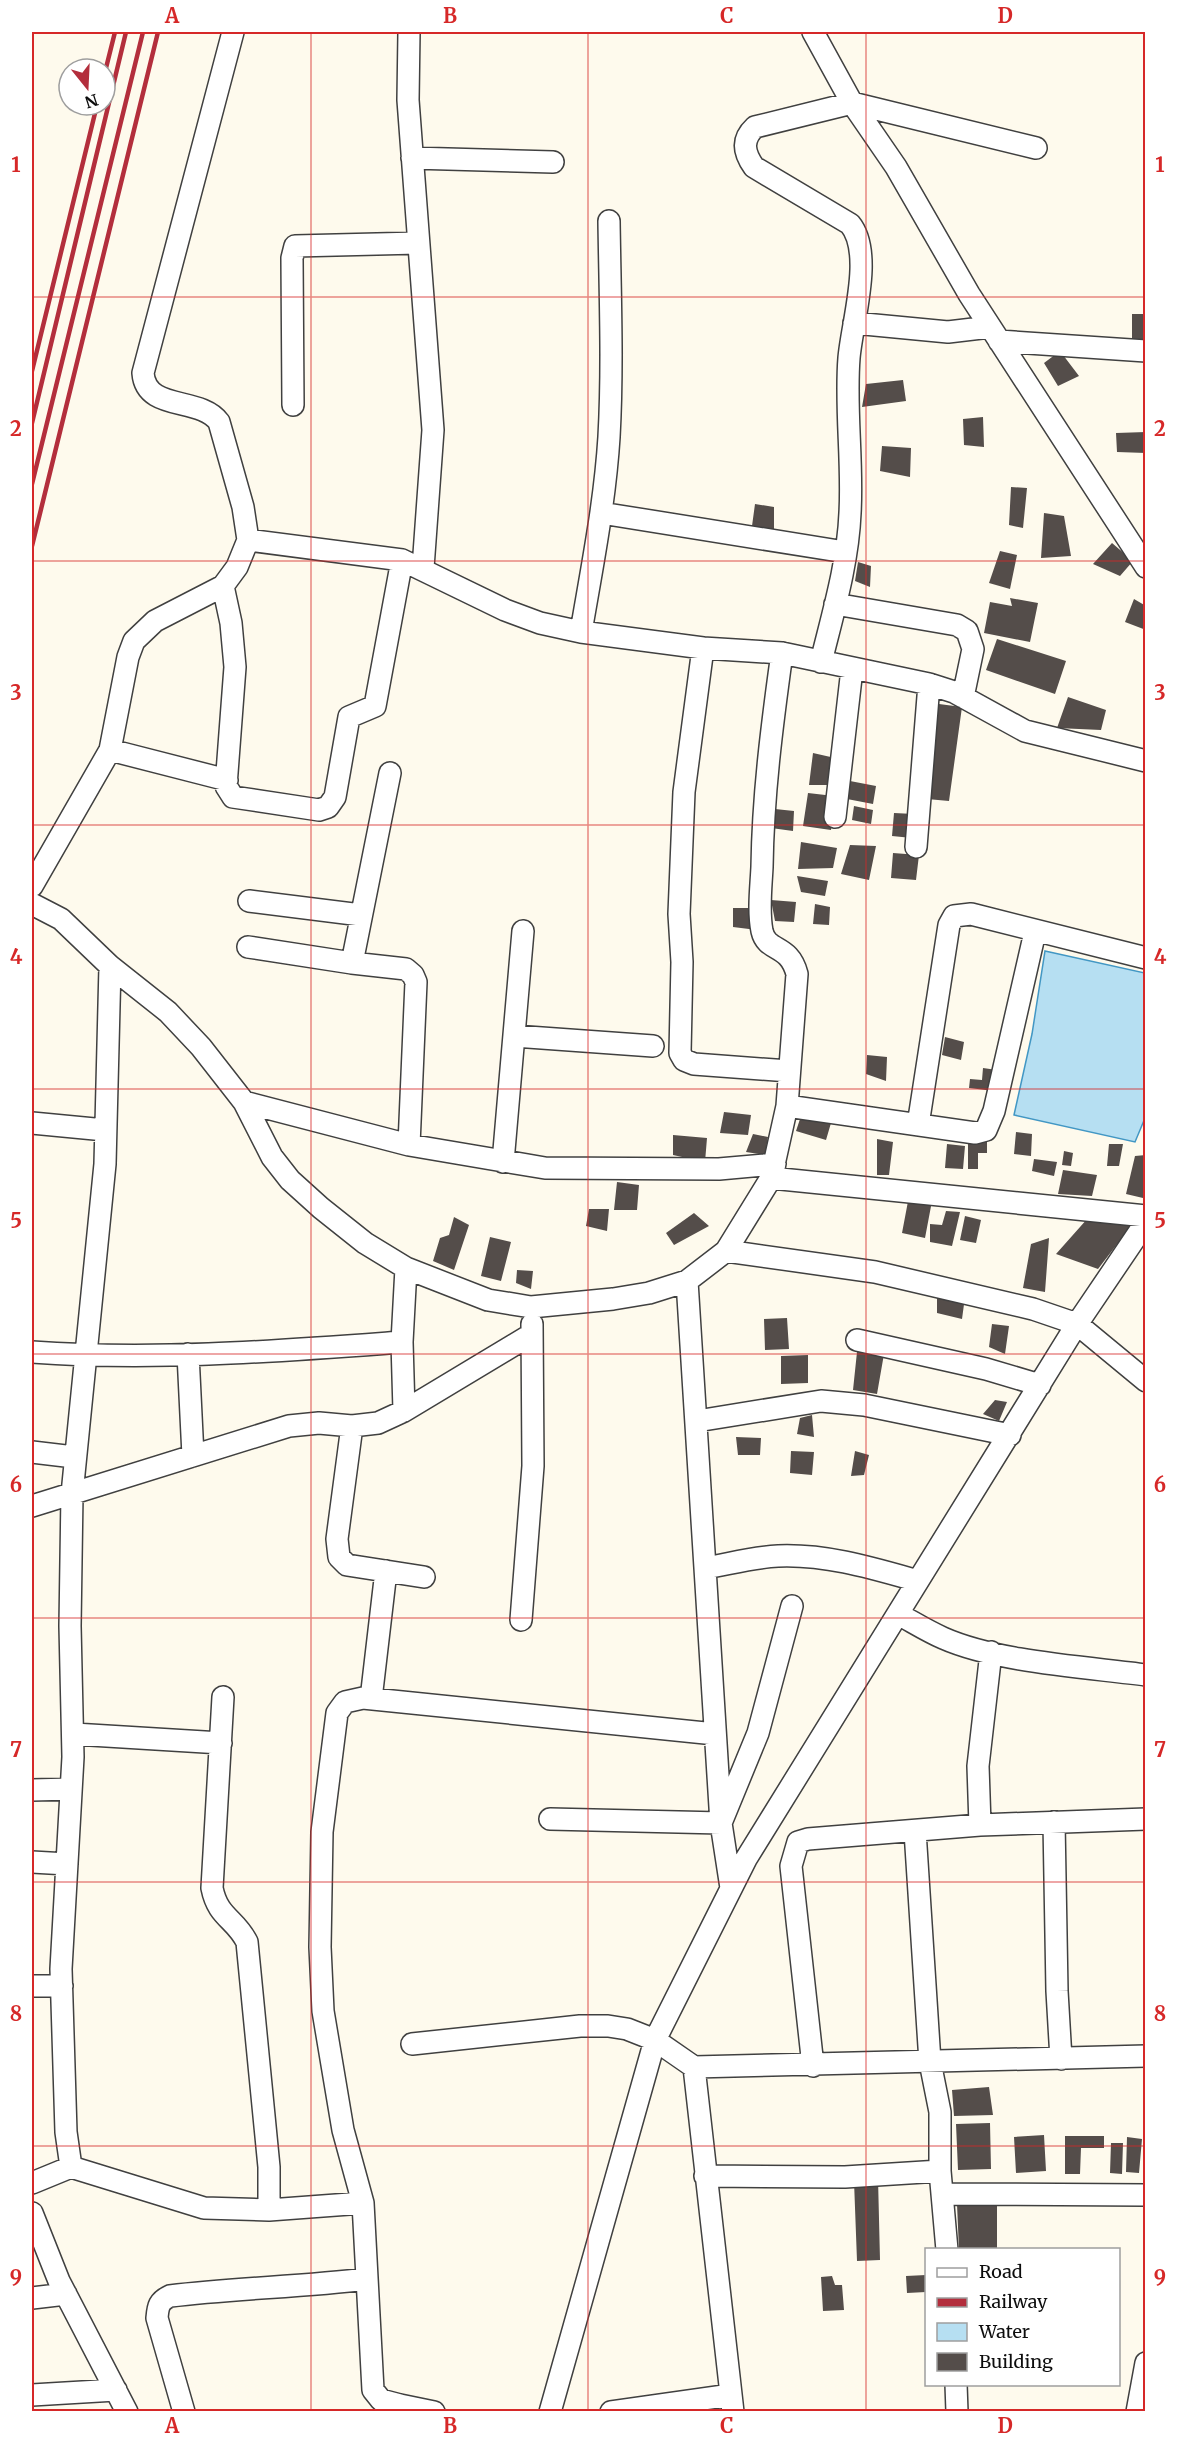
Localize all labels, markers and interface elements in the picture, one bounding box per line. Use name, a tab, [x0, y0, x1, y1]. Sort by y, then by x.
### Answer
text: A	[164, 3, 180, 28]
text: B	[443, 3, 457, 28]
text: C	[720, 3, 734, 28]
text: D	[997, 3, 1013, 28]
north arrow	[57, 57, 117, 117]
text: N	[82, 90, 101, 113]
text: 1	[11, 152, 21, 177]
text: 1	[1155, 152, 1165, 177]
text: 2	[10, 416, 22, 441]
text: 2	[1154, 416, 1166, 441]
text: 3	[10, 680, 22, 705]
text: 3	[1154, 680, 1166, 705]
text: 4	[10, 944, 23, 969]
text: 4	[1154, 944, 1167, 969]
text: 5	[10, 1208, 22, 1233]
text: 5	[1154, 1208, 1166, 1233]
text: 6	[10, 1472, 22, 1497]
text: 6	[1154, 1472, 1166, 1497]
text: 7	[10, 1737, 22, 1762]
text: 7	[1154, 1737, 1166, 1762]
text: 8	[10, 2001, 22, 2026]
text: 8	[1154, 2001, 1166, 2026]
legend	[925, 2248, 1120, 2386]
text: Road	[979, 2260, 1023, 2283]
text: 9	[10, 2265, 22, 2290]
text: 9	[1154, 2265, 1166, 2290]
text: Railway	[979, 2290, 1048, 2313]
text: Water	[978, 2320, 1030, 2343]
text: Building	[979, 2350, 1053, 2373]
text: A	[164, 2413, 180, 2438]
text: B	[443, 2413, 457, 2438]
text: C	[720, 2413, 734, 2438]
text: D	[997, 2413, 1013, 2438]

